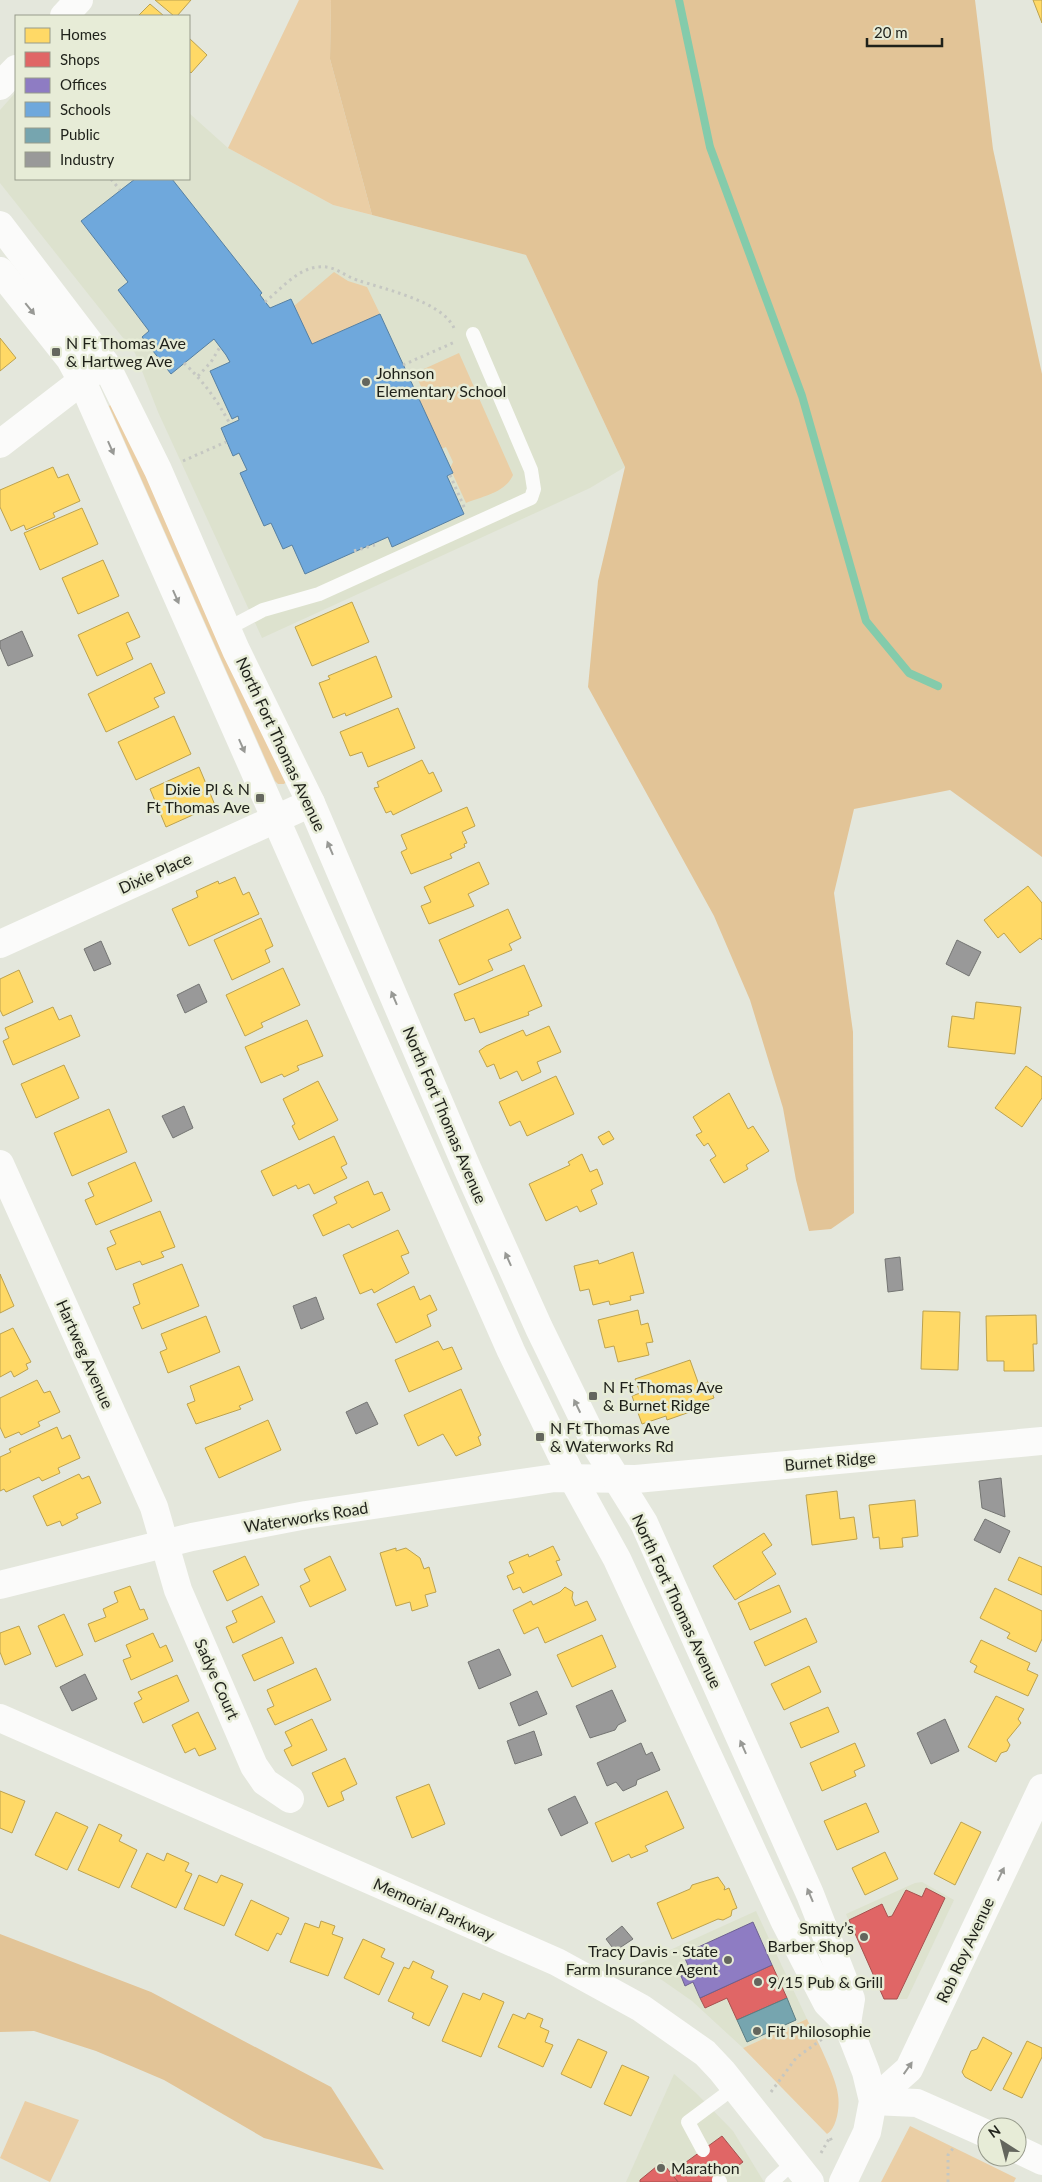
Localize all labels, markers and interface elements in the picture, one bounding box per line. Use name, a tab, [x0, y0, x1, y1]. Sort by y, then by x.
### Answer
legend	[15, 15, 190, 180]
scale bar	[867, 15, 942, 47]
text: 20 m	[874, 23, 908, 41]
text: Homes	[60, 25, 106, 43]
text: Shops	[60, 50, 100, 68]
text: Offices	[60, 75, 107, 93]
text: Schools	[60, 100, 111, 118]
text: Public	[60, 125, 100, 143]
text: Industry	[60, 150, 115, 168]
one-way arrow	[25, 302, 36, 315]
place label: N Ft Thomas Ave & Hartweg Ave	[66, 333, 186, 370]
marker: N Ft Thomas Ave & Hartweg Ave	[50, 346, 62, 358]
place label: Johnson Elementary School	[376, 363, 506, 400]
marker: Johnson Elementary School	[360, 376, 372, 388]
one-way arrow	[108, 441, 116, 455]
one-way arrow	[173, 590, 181, 604]
street label: North Fort Thomas Avenue	[233, 654, 330, 834]
one-way arrow	[239, 739, 247, 753]
place label: Dixie Pl & N Ft Thomas Ave	[146, 779, 250, 816]
marker: Dixie Pl & N Ft Thomas Ave	[254, 792, 266, 804]
one-way arrow	[326, 841, 334, 855]
street label: Dixie Place	[116, 848, 194, 897]
one-way arrow	[390, 991, 398, 1005]
street label: North Fort Thomas Avenue	[400, 1024, 491, 1206]
one-way arrow	[504, 1252, 512, 1266]
street label: Hartweg Avenue	[53, 1296, 118, 1411]
place label: N Ft Thomas Ave & Burnet Ridge	[603, 1377, 723, 1414]
marker: N Ft Thomas Ave & Burnet Ridge	[587, 1390, 599, 1402]
one-way arrow	[573, 1399, 581, 1413]
place label: N Ft Thomas Ave & Waterworks Rd	[550, 1418, 674, 1455]
marker: N Ft Thomas Ave & Waterworks Rd	[534, 1431, 546, 1443]
street label: Burnet Ridge	[784, 1447, 876, 1474]
street label: Waterworks Road	[242, 1497, 369, 1536]
street label: North Fort Thomas Avenue	[629, 1511, 726, 1691]
street label: Sadye Court	[191, 1636, 244, 1722]
one-way arrow	[739, 1740, 747, 1754]
one-way arrow	[997, 1867, 1005, 1881]
street label: Memorial Parkway	[371, 1873, 498, 1944]
one-way arrow	[806, 1888, 814, 1902]
street label: Rob Roy Avenue	[932, 1894, 997, 2006]
place label: Smitty’s Barber Shop	[768, 1918, 854, 1955]
marker: Smitty’s Barber Shop	[858, 1931, 870, 1943]
place label: Tracy Davis - State Farm Insurance Agent	[566, 1941, 718, 1978]
marker: Tracy Davis - State Farm Insurance Agent	[722, 1954, 734, 1966]
place label: 9/15 Pub & Grill	[768, 1972, 883, 1991]
marker: 9/15 Pub & Grill	[752, 1976, 764, 1988]
place label: Fit Philosophie	[767, 2021, 871, 2040]
marker: Fit Philosophie	[751, 2025, 763, 2037]
one-way arrow	[903, 2061, 913, 2075]
north arrow	[977, 2117, 1027, 2167]
text: N	[985, 2121, 1003, 2141]
place label: Marathon	[671, 2158, 740, 2177]
marker: Marathon	[655, 2162, 667, 2174]

